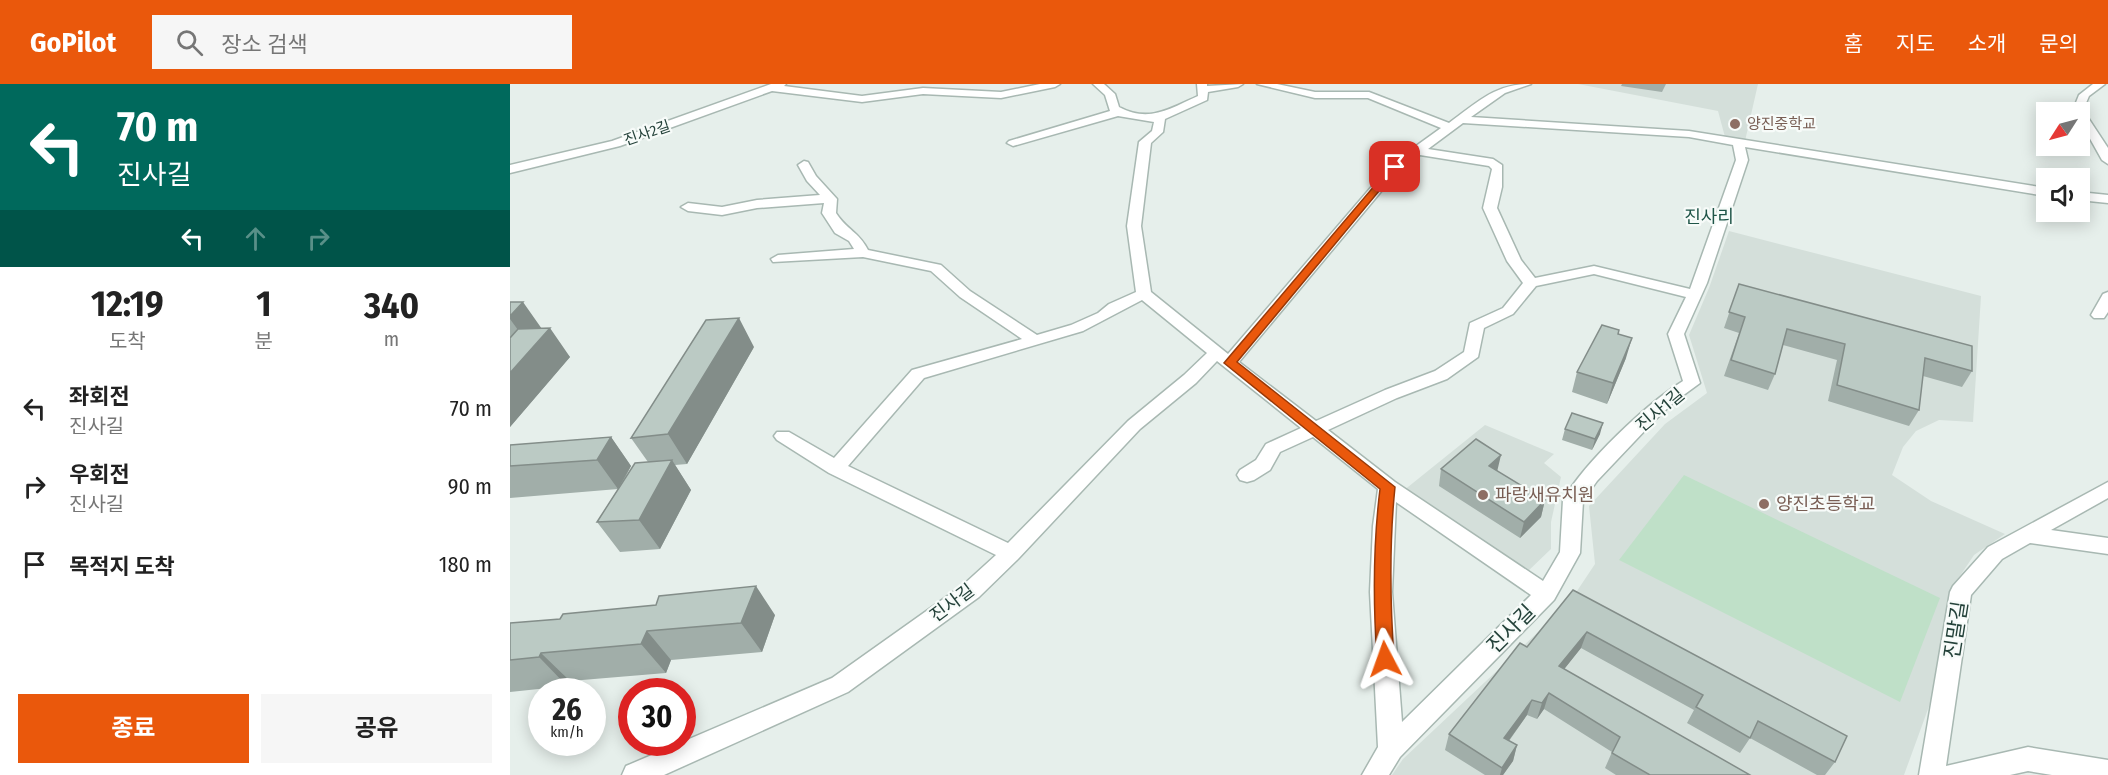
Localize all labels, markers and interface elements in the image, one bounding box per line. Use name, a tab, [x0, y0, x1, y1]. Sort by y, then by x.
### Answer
search box	[152, 15, 572, 69]
text: GoPilot	[30, 26, 116, 59]
icon: search	[173, 26, 206, 59]
text: 장소 검색	[221, 31, 307, 58]
text: 홈	[1844, 31, 1863, 57]
text: 지도	[1896, 31, 1935, 57]
text: 소개	[1968, 31, 2006, 57]
text: 문의	[2039, 31, 2078, 57]
text: 70 m	[117, 102, 198, 152]
north arrow	[2036, 102, 2090, 156]
map controls	[2036, 102, 2090, 222]
icon: left	[18, 108, 96, 186]
place label: 양진중학교	[1747, 115, 1816, 133]
street label: 진사2길	[621, 117, 673, 149]
marker: 양진중학교	[1728, 117, 1742, 131]
pin	[1369, 141, 1420, 192]
icon: arrive	[1378, 150, 1411, 183]
text: 진사길	[117, 159, 192, 191]
button: sound	[2036, 168, 2090, 222]
district label: 진사리	[1684, 206, 1734, 228]
icon: left	[176, 222, 209, 255]
icon: ahead	[239, 222, 272, 255]
icon: right	[302, 222, 335, 255]
text: 12:19	[91, 282, 164, 326]
text: 1	[256, 282, 271, 326]
text: 340	[364, 284, 419, 328]
text: m	[384, 327, 399, 351]
text: 도착	[109, 329, 146, 353]
text: 분	[255, 329, 273, 353]
text: 좌회전	[69, 383, 130, 410]
street label: 진사1길	[1631, 383, 1689, 437]
icon: left	[18, 392, 51, 425]
text: 70 m	[450, 395, 492, 422]
text: 진사길	[69, 414, 124, 438]
text: 우회전	[69, 461, 130, 488]
icon: right	[18, 470, 51, 503]
text: 90 m	[448, 473, 492, 500]
place label: 파랑새유치원	[1495, 484, 1594, 506]
marker: 파랑새유치원	[1476, 488, 1490, 502]
text: 진사길	[69, 492, 124, 516]
place label: 양진초등학교	[1776, 493, 1875, 515]
marker: 양진초등학교	[1757, 497, 1771, 511]
icon: arrive	[18, 548, 51, 581]
text: 180 m	[439, 551, 492, 578]
text: 목적지 도착	[69, 553, 175, 580]
street label: 진사길	[926, 579, 978, 627]
street label: 진사길	[1481, 599, 1541, 659]
street label: 진말길	[1939, 599, 1973, 661]
position arrow	[1353, 627, 1417, 691]
speed limit sign: 30	[618, 678, 696, 756]
text: 26	[552, 692, 582, 728]
button: 종료	[18, 694, 249, 763]
button: 공유	[261, 694, 492, 763]
text: km/h	[550, 723, 584, 741]

